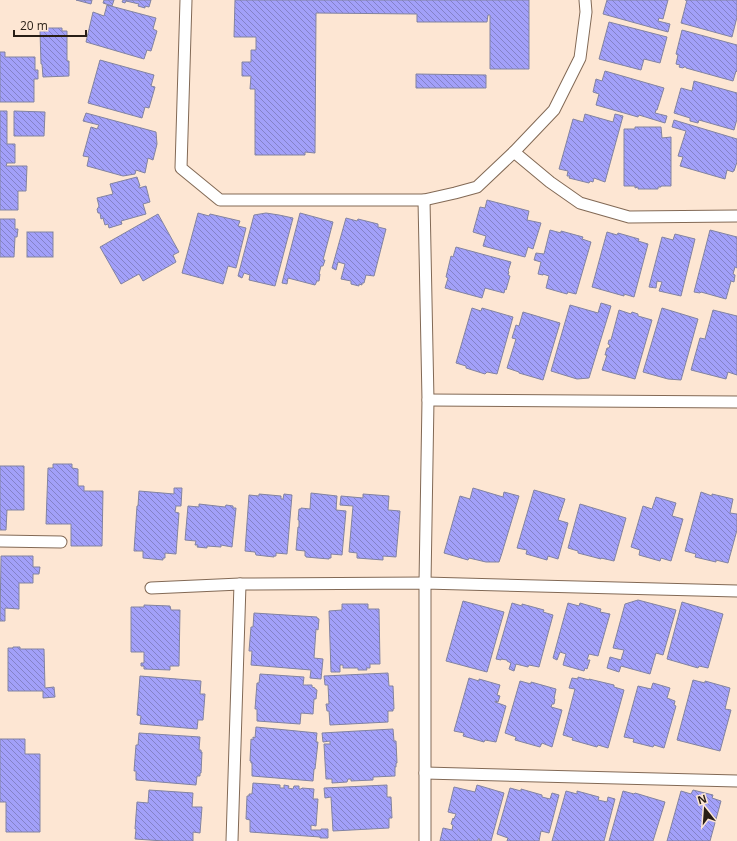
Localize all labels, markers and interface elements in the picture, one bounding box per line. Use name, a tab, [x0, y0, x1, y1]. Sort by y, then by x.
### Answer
scale bar	[14, 12, 86, 38]
text: 20 m	[20, 17, 48, 34]
north arrow	[685, 789, 725, 829]
text: N	[695, 790, 708, 807]

